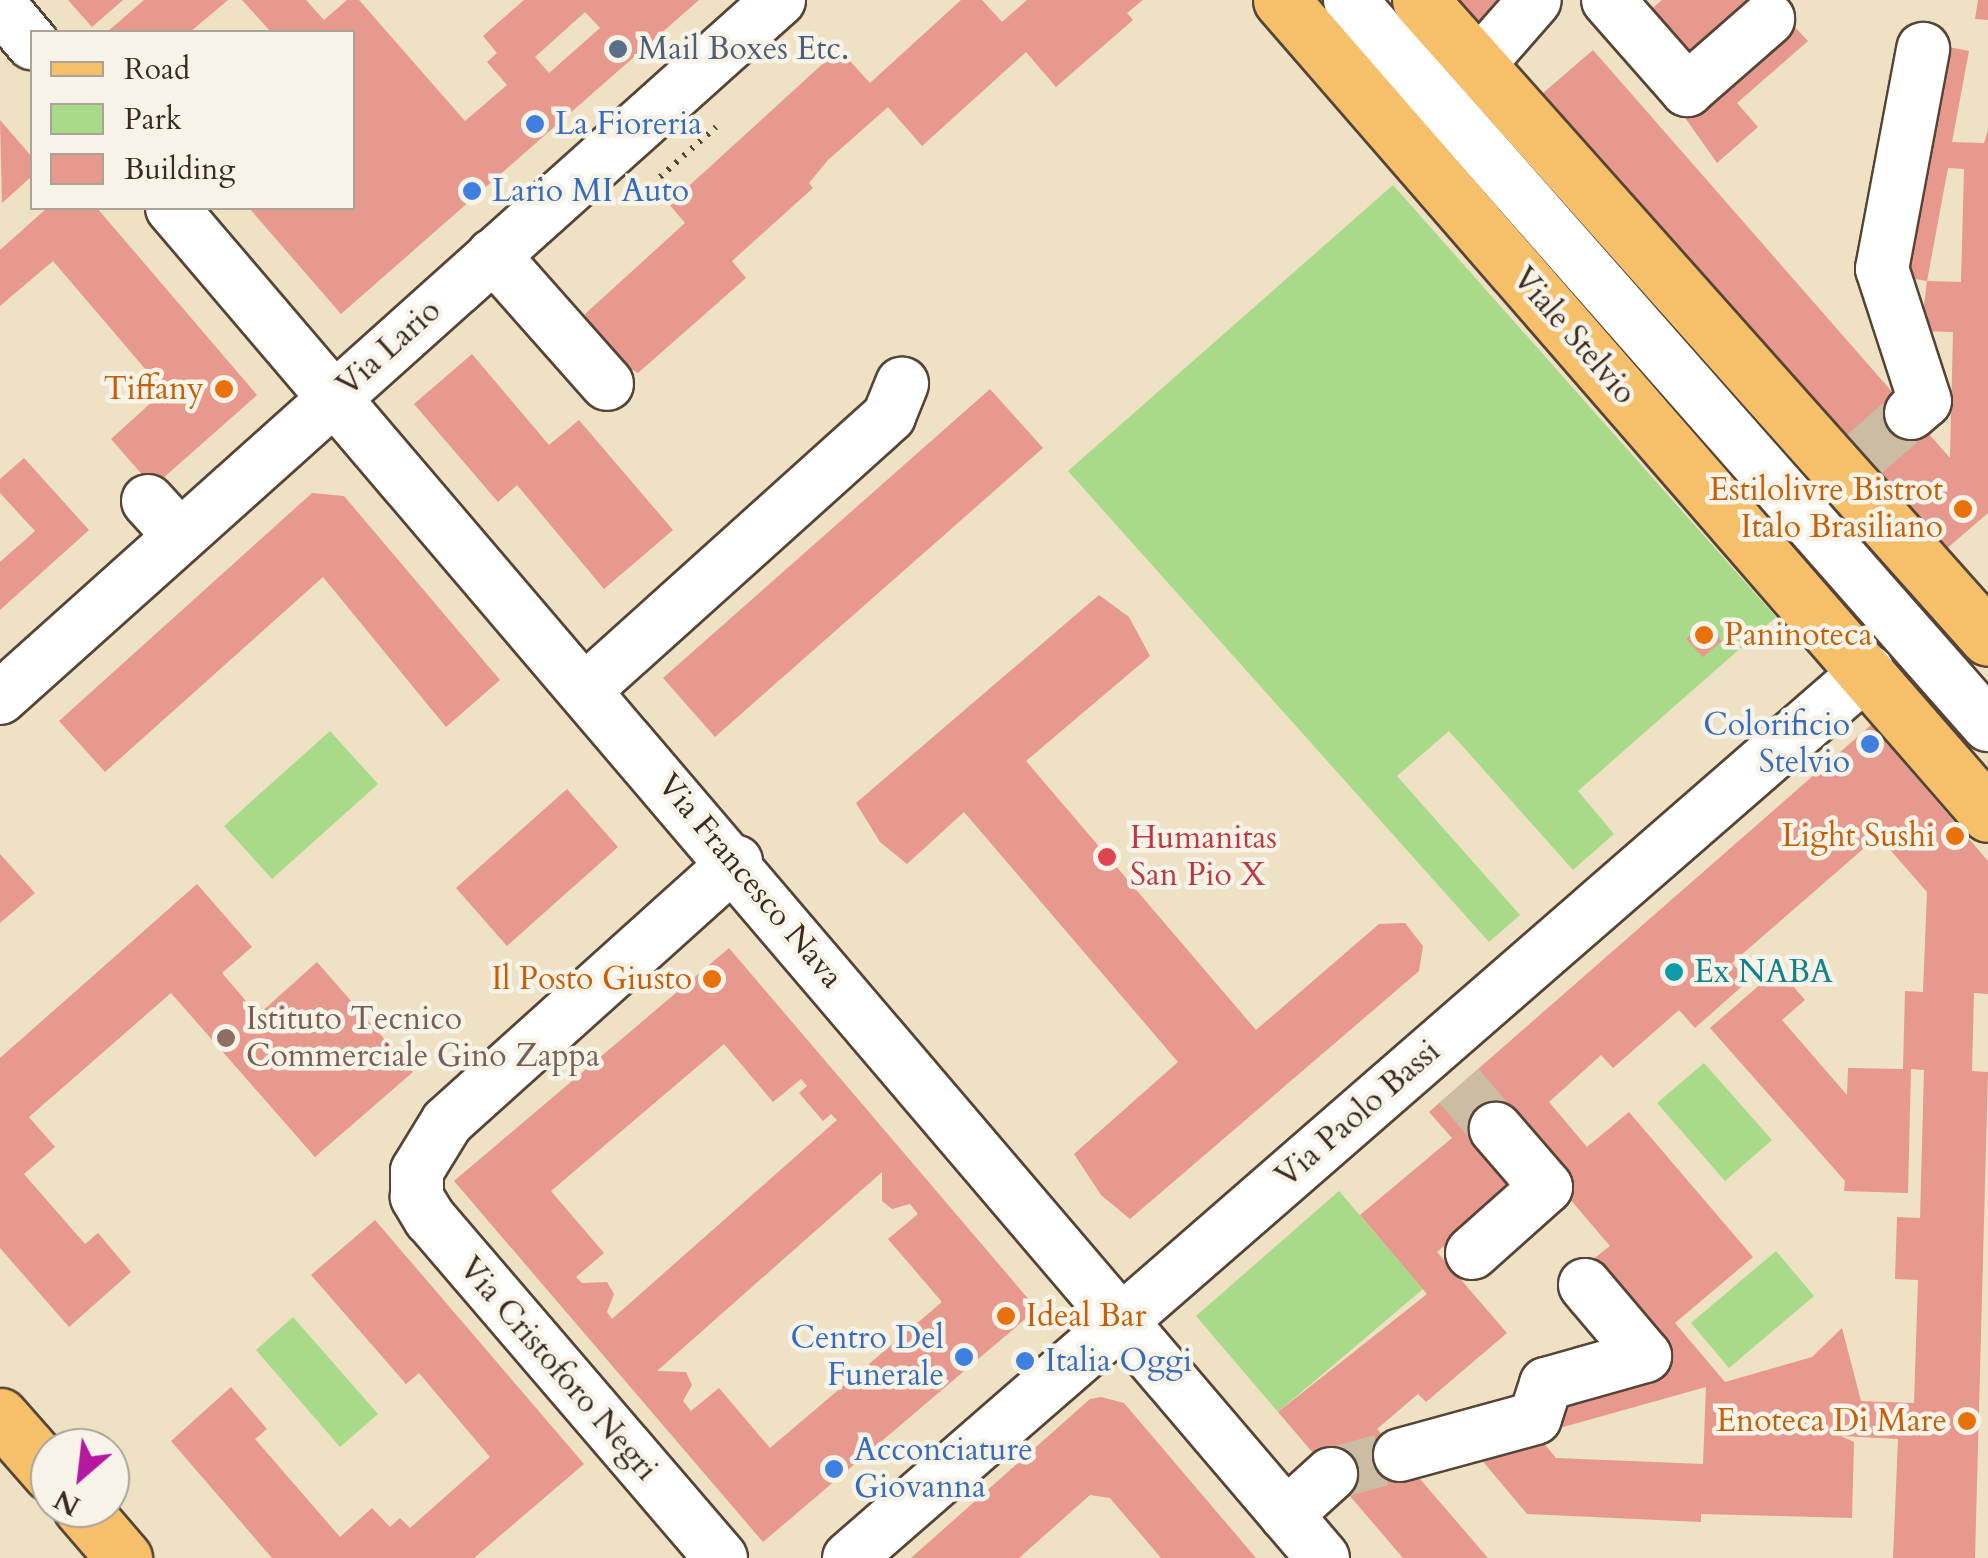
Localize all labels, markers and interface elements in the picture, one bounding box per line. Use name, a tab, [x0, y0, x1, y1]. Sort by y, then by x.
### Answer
legend	[30, 30, 355, 210]
place label: Mail Boxes Etc.	[638, 30, 849, 68]
marker: Mail Boxes Etc.	[607, 38, 629, 60]
text: Road	[124, 49, 190, 90]
text: Park	[124, 99, 182, 140]
place label: La Fioreria	[555, 105, 702, 143]
marker: La Fioreria	[524, 113, 546, 135]
text: Building	[124, 149, 235, 190]
place label: Lario MI Auto	[492, 172, 689, 210]
marker: Lario MI Auto	[461, 180, 483, 202]
street label: Viale Stelvio	[1504, 260, 1644, 412]
street label: Via Lario	[329, 292, 449, 404]
place label: Tiffany	[103, 370, 204, 408]
marker: Tiffany	[213, 378, 235, 400]
place label: Estilolivre Bistrot Italo Brasiliano	[1709, 472, 1943, 547]
marker: Estilolivre Bistrot Italo Brasiliano	[1952, 498, 1974, 520]
place label: Paninoteca	[1724, 616, 1872, 654]
marker: Paninoteca	[1693, 624, 1715, 646]
place label: Colorificio Stelvio	[1703, 707, 1850, 782]
marker: Colorificio Stelvio	[1859, 733, 1881, 755]
street label: Via Francesco Nava	[649, 766, 851, 996]
place label: Light Sushi	[1782, 817, 1935, 855]
place label: Humanitas San Pio X	[1130, 820, 1277, 895]
marker: Light Sushi	[1944, 825, 1966, 847]
marker: Humanitas San Pio X	[1094, 844, 1120, 870]
place label: Ex NABA	[1694, 953, 1833, 991]
place label: Il Posto Giusto	[491, 960, 692, 998]
marker: Ex NABA	[1663, 961, 1685, 983]
marker: Il Posto Giusto	[701, 968, 723, 990]
place label: Istituto Tecnico Commerciale Gino Zappa	[246, 1001, 600, 1076]
marker: Istituto Tecnico Commerciale Gino Zappa	[215, 1027, 237, 1049]
street label: Via Paolo Bassi	[1268, 1032, 1448, 1196]
street label: Via Cristoforo Negri	[451, 1250, 665, 1488]
place label: Ideal Bar	[1026, 1297, 1146, 1335]
marker: Ideal Bar	[995, 1305, 1017, 1327]
place label: Centro Del Funerale	[790, 1320, 944, 1395]
place label: Italia Oggi	[1045, 1342, 1192, 1380]
marker: Centro Del Funerale	[953, 1346, 975, 1368]
marker: Italia Oggi	[1014, 1350, 1036, 1372]
place label: Enoteca Di Mare	[1716, 1402, 1947, 1440]
marker: Enoteca Di Mare	[1956, 1410, 1978, 1432]
north arrow	[30, 1428, 130, 1528]
place label: Acconciature Giovanna	[854, 1432, 1033, 1507]
marker: Acconciature Giovanna	[823, 1458, 845, 1480]
text: N	[47, 1480, 87, 1525]

